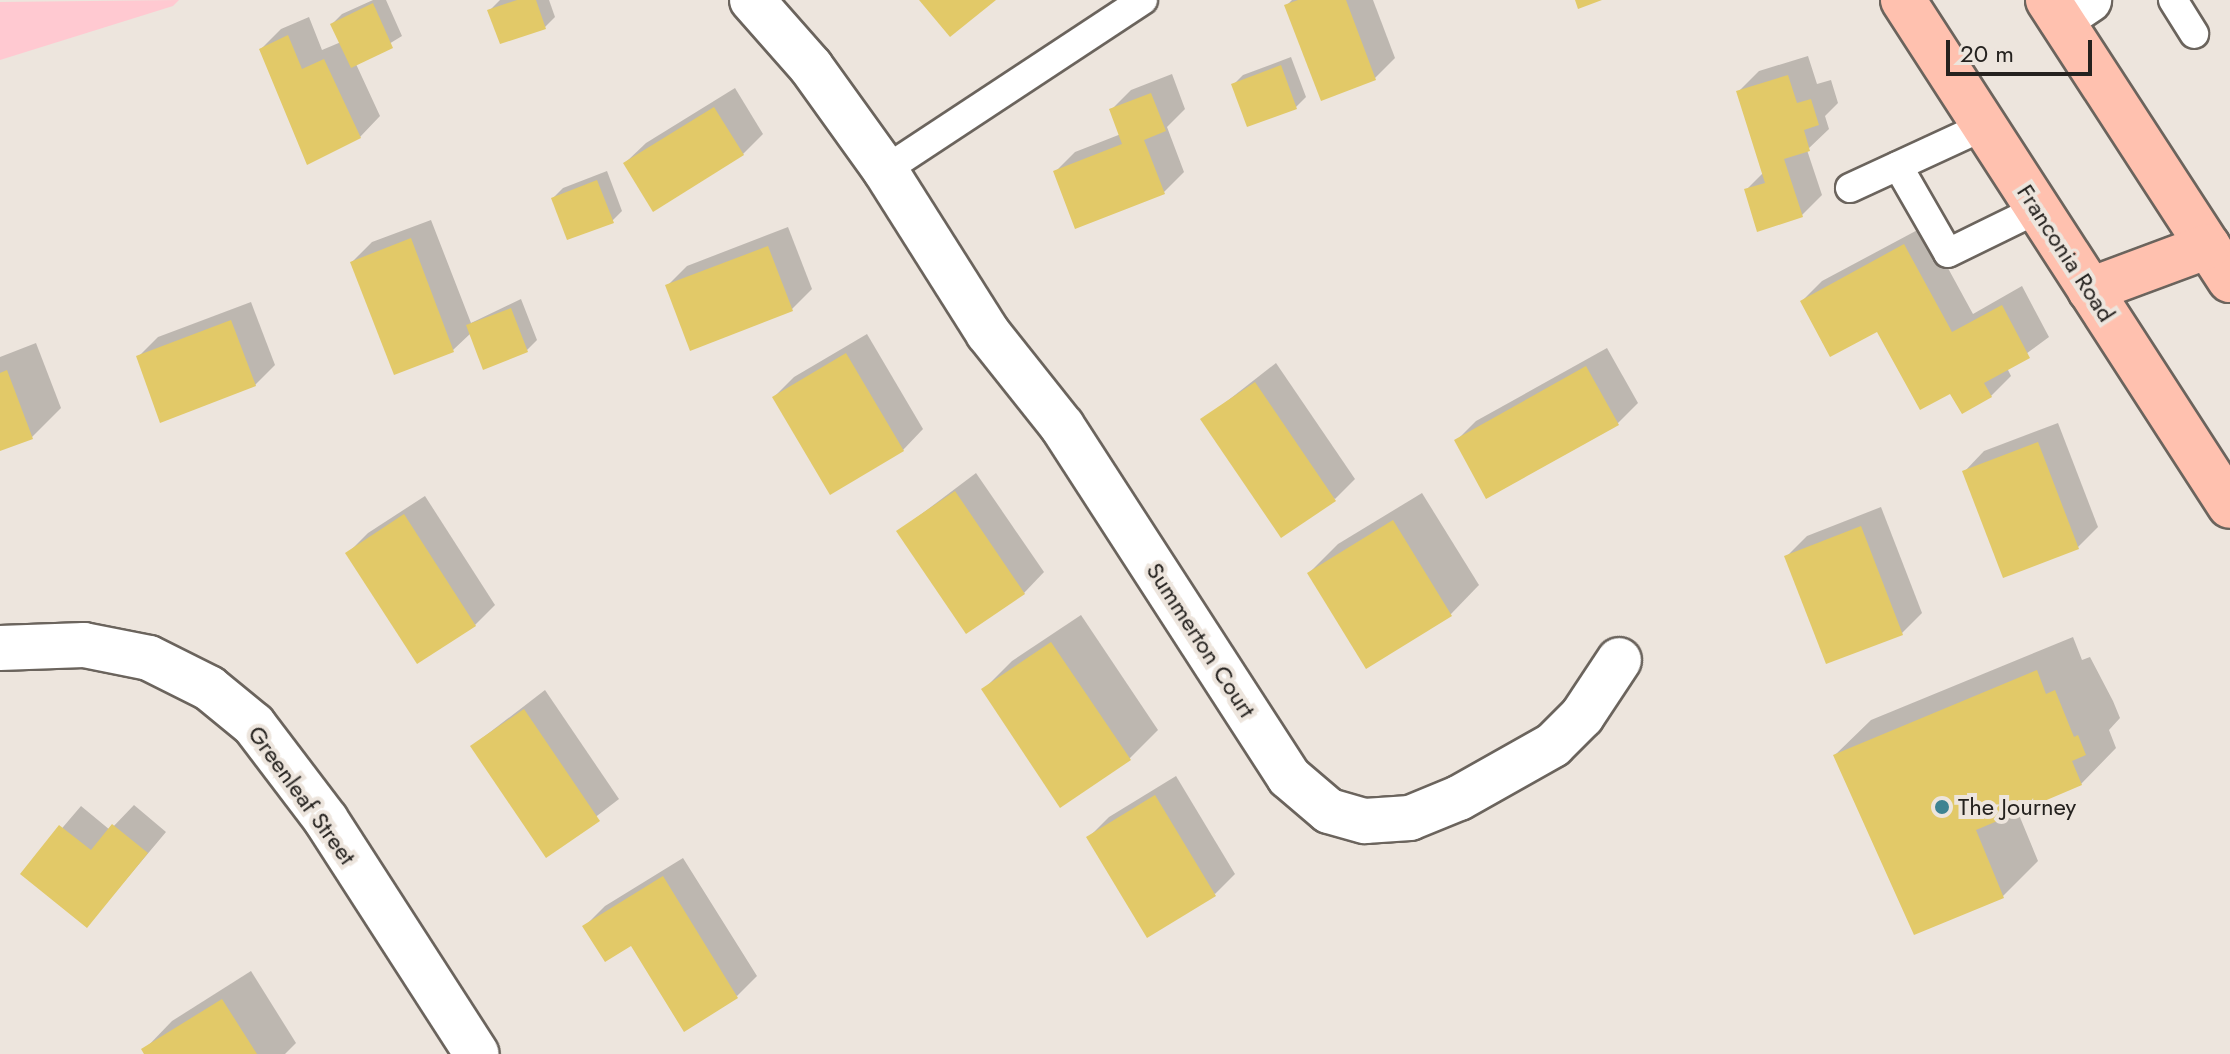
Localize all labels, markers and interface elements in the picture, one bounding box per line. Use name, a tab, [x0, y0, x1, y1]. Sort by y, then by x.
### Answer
scale bar	[1950, 24, 2096, 74]
text: 20 m	[1960, 36, 2014, 71]
street label: Franconia Road	[2011, 179, 2121, 327]
street label: Summerton Court	[1140, 557, 1262, 723]
street label: Greenleaf Street	[242, 720, 362, 870]
place label: The Journey	[1958, 793, 2076, 821]
marker: The Journey	[1933, 798, 1951, 816]

